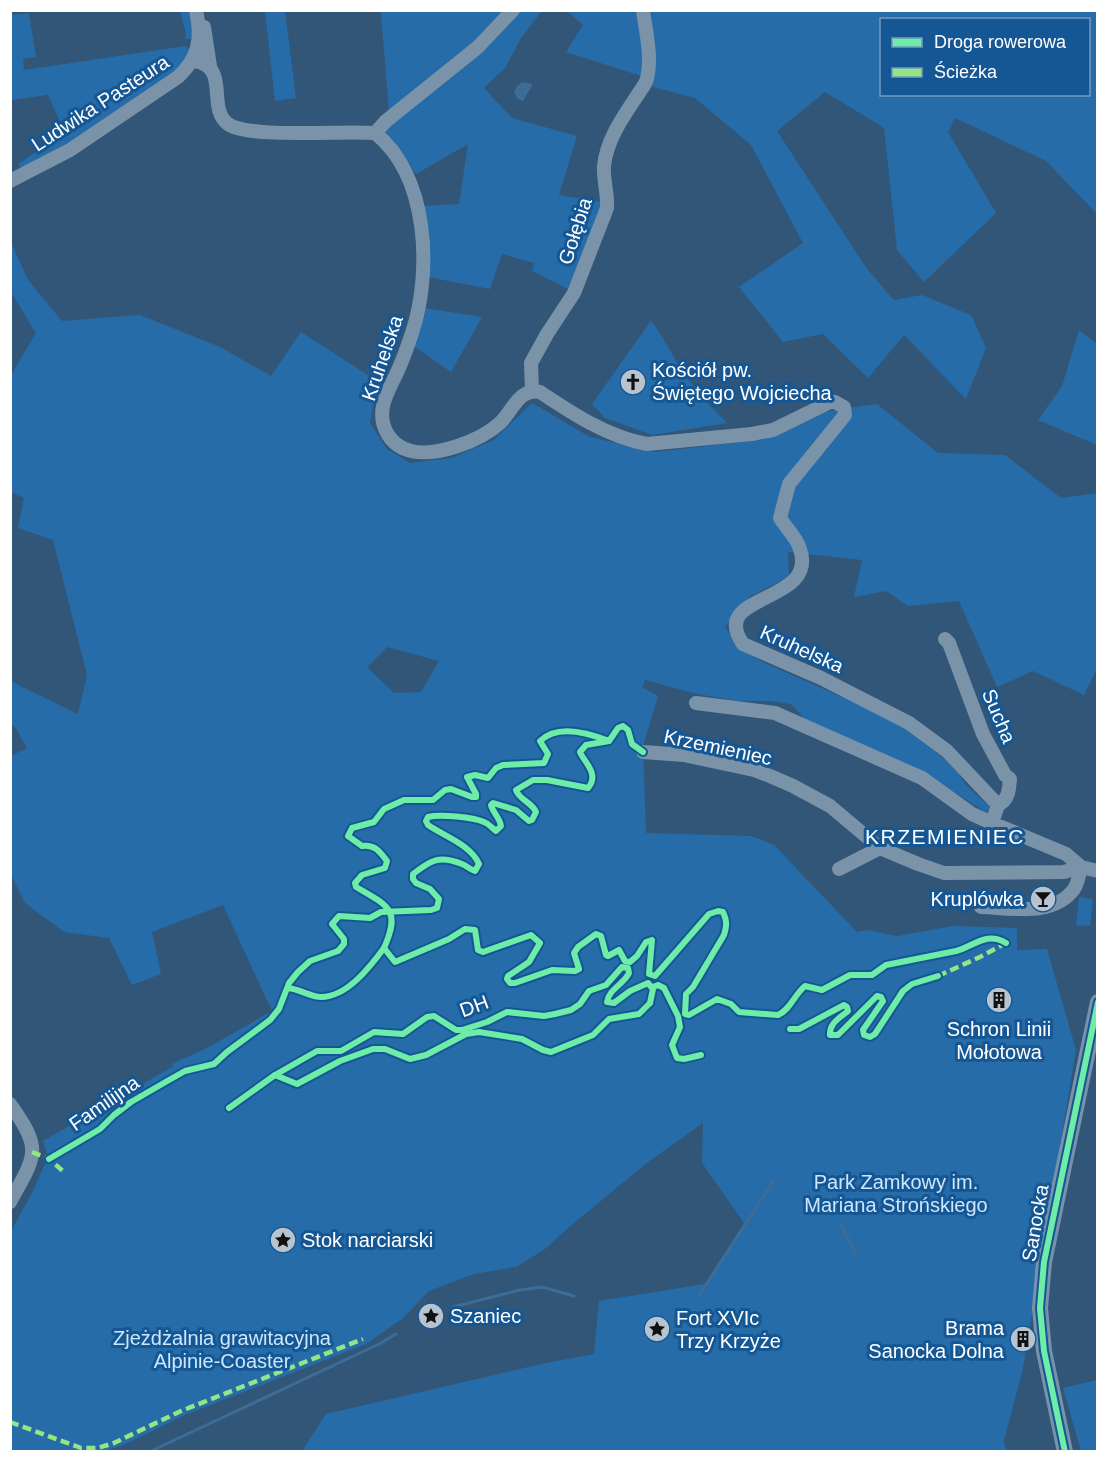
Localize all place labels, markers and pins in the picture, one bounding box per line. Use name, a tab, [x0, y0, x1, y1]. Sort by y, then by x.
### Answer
place label: Kościół pw. Świętego Wojciecha	[652, 359, 833, 404]
church icon: Kościół pw. Świętego Wojciecha	[618, 367, 648, 397]
bar icon: Kruplówka	[1028, 884, 1058, 914]
place label: Kruplówka	[931, 888, 1025, 910]
building icon: Schron Linii Mołotowa	[984, 985, 1014, 1015]
place label: Schron Linii Mołotowa	[947, 1018, 1051, 1063]
place icon: Stok narciarski	[268, 1225, 298, 1255]
place label: Stok narciarski	[302, 1229, 433, 1251]
place icon: Szaniec	[416, 1301, 446, 1331]
place label: Szaniec	[450, 1305, 521, 1327]
place label: Fort XVIc Trzy Krzyże	[676, 1307, 781, 1352]
place icon: Fort XVIc Trzy Krzyże	[642, 1314, 672, 1344]
place label: Brama Sanocka Dolna	[868, 1317, 1005, 1362]
building icon: Brama Sanocka Dolna	[1008, 1324, 1038, 1354]

